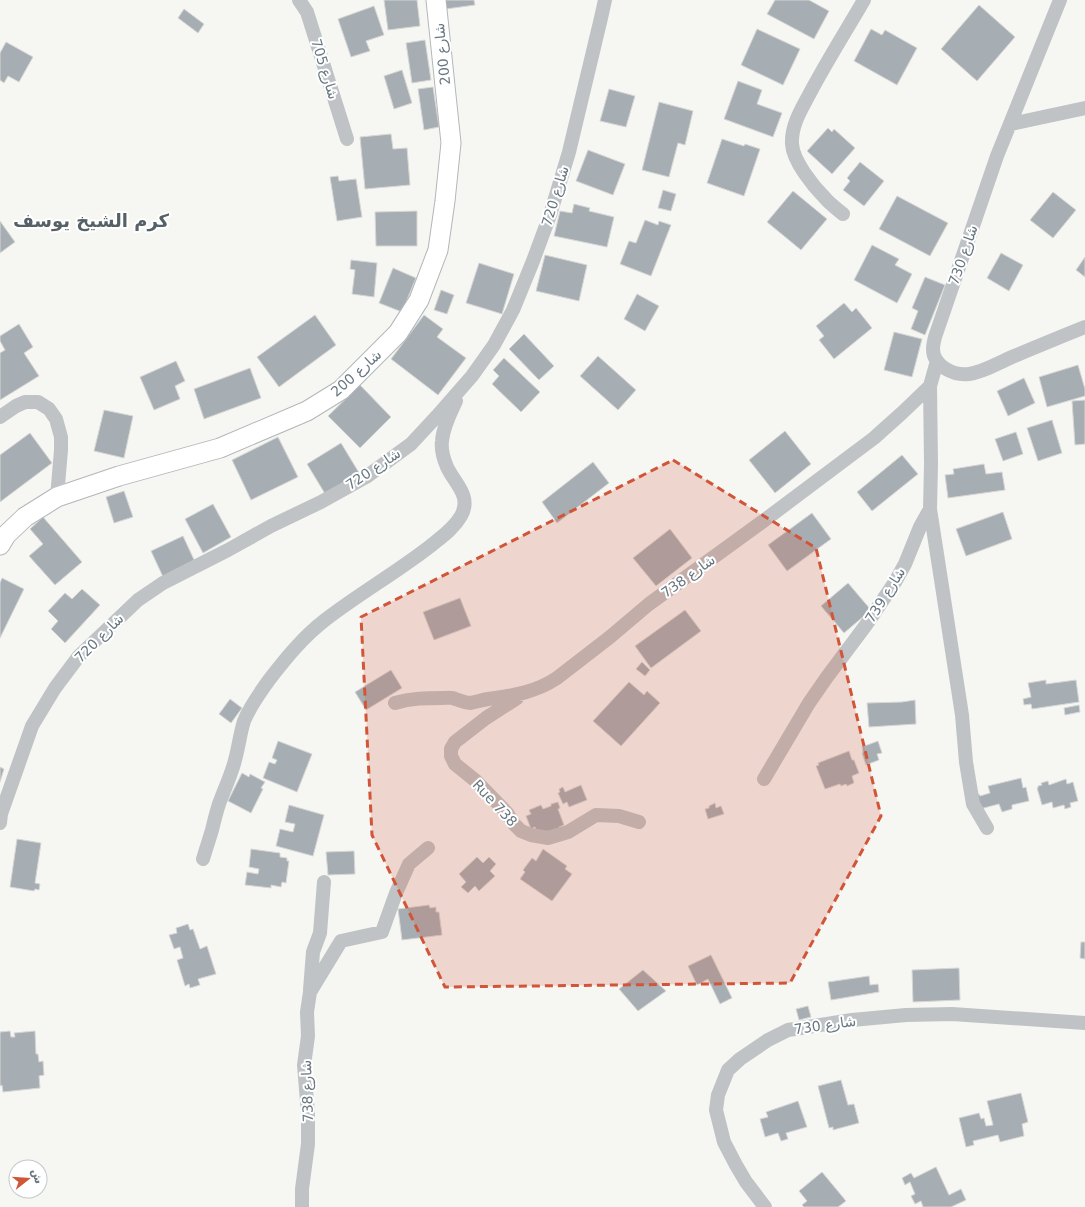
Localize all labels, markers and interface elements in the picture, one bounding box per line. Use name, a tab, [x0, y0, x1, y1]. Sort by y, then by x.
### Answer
street label: شارع 200	[431, 22, 454, 86]
street label: شارع 705	[307, 37, 342, 101]
street label: شارع 720	[538, 164, 573, 228]
district label: كرم الشيخ يوسف	[13, 210, 170, 232]
street label: شارع 730	[945, 223, 982, 287]
street label: شارع 200	[327, 346, 385, 401]
street label: شارع 720	[343, 445, 404, 494]
street label: شارع 738	[658, 551, 718, 602]
street label: شارع 739	[862, 564, 909, 626]
street label: شارع 720	[71, 610, 127, 666]
street label: Rue 738	[469, 776, 521, 830]
street label: شارع 730	[793, 1013, 857, 1038]
street label: شارع 738	[298, 1060, 317, 1122]
north arrow	[8, 1159, 48, 1199]
text: ش	[29, 1167, 46, 1185]

